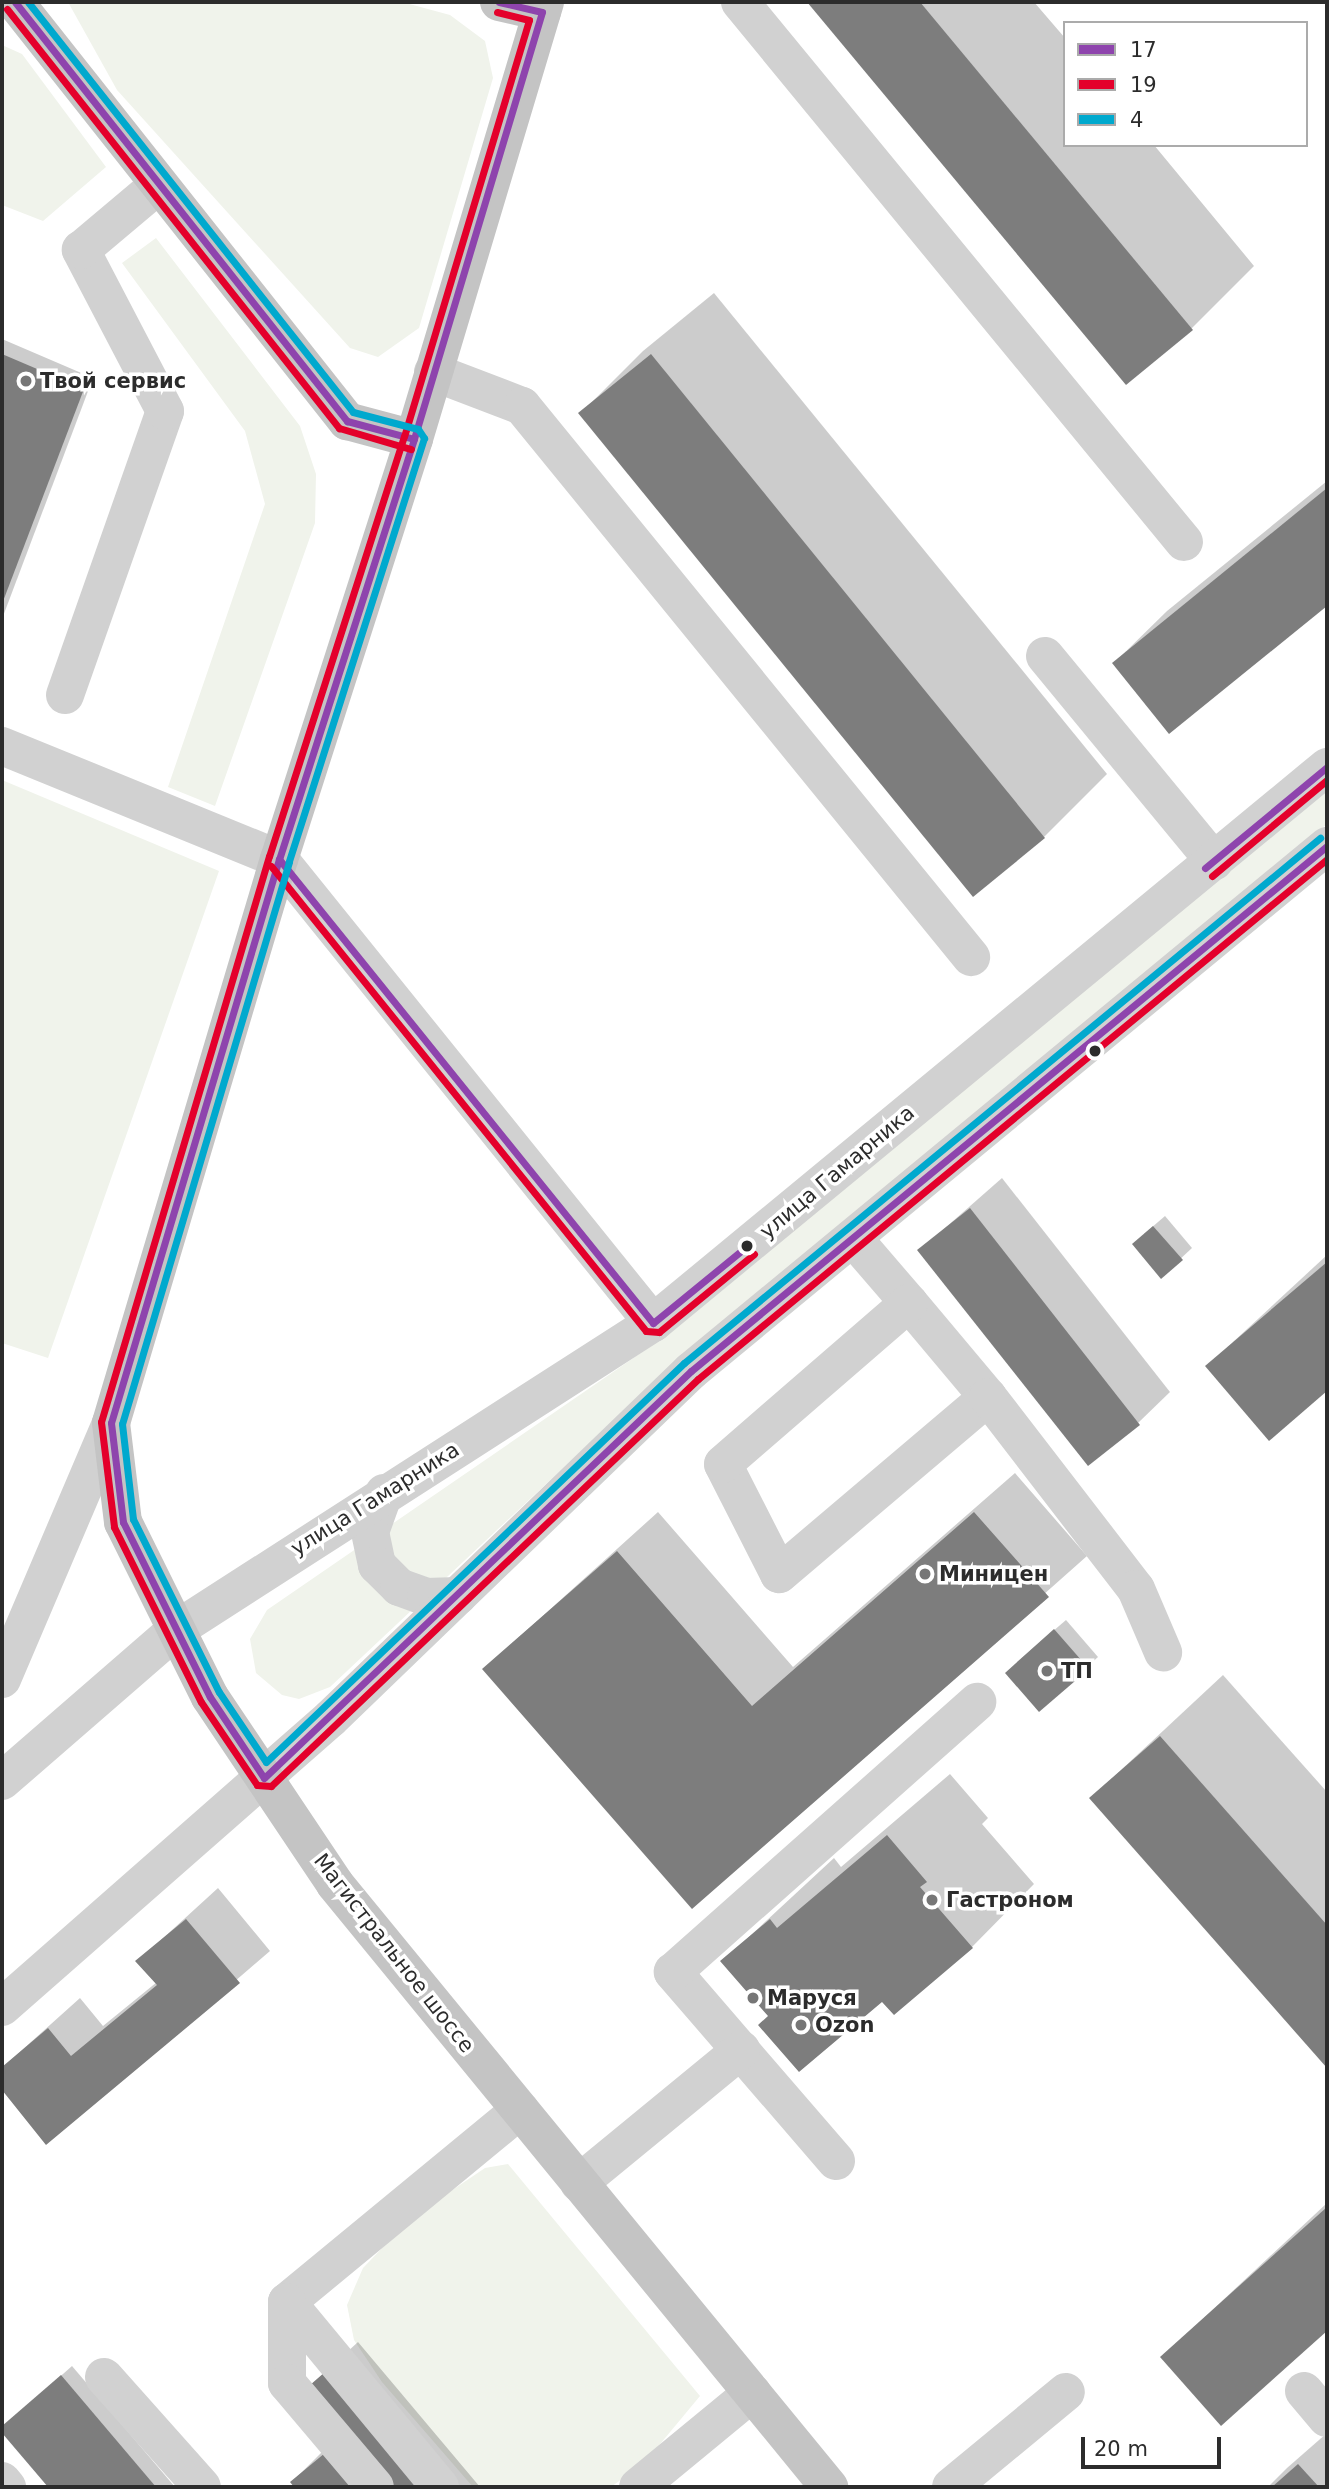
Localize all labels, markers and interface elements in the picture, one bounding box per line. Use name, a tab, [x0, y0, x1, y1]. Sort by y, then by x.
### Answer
legend	[1063, 21, 1308, 147]
text: 17	[1130, 38, 1157, 62]
text: 19	[1130, 73, 1157, 97]
text: 4	[1130, 108, 1143, 132]
place label: Твой сервис	[40, 368, 186, 394]
marker: Твой сервис	[18, 373, 34, 389]
unlabelled marker	[1088, 1044, 1102, 1058]
street label: улица Гамарника	[755, 1100, 919, 1244]
unlabelled marker	[740, 1239, 754, 1253]
street label: улица Гамарника	[286, 1437, 464, 1561]
place label: Миницен	[939, 1561, 1048, 1587]
marker: Миницен	[917, 1566, 933, 1582]
place label: ТП	[1061, 1658, 1093, 1684]
marker: ТП	[1039, 1663, 1055, 1679]
street label: Магистральное шоссе	[308, 1848, 480, 2058]
place label: Гастроном	[946, 1887, 1074, 1913]
marker: Гастроном	[924, 1892, 940, 1908]
place label: Маруся	[767, 1985, 857, 2011]
marker: Маруся	[745, 1990, 761, 2006]
place label: Ozon	[815, 2012, 874, 2038]
marker: Ozon	[793, 2017, 809, 2033]
scale bar	[1084, 2422, 1224, 2466]
text: 20 m	[1094, 2437, 1148, 2461]

